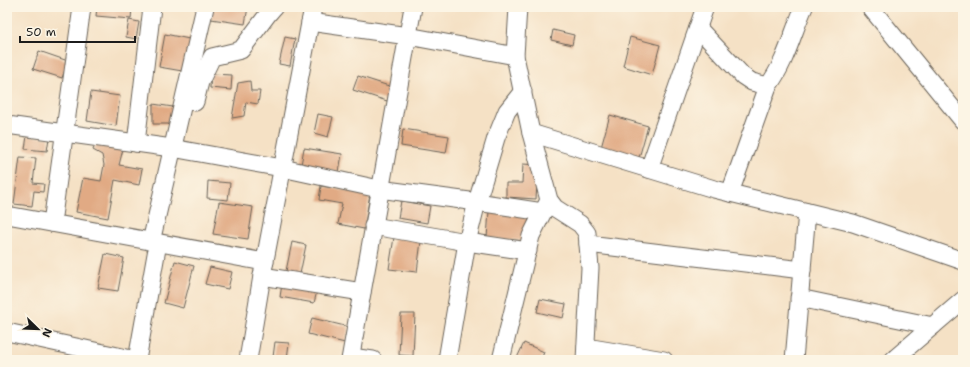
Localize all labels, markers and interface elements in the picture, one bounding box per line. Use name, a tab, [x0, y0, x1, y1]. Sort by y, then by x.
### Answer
scale bar	[20, 18, 135, 44]
text: 50 m	[26, 24, 56, 40]
north arrow	[18, 309, 58, 349]
text: N	[38, 326, 55, 340]

